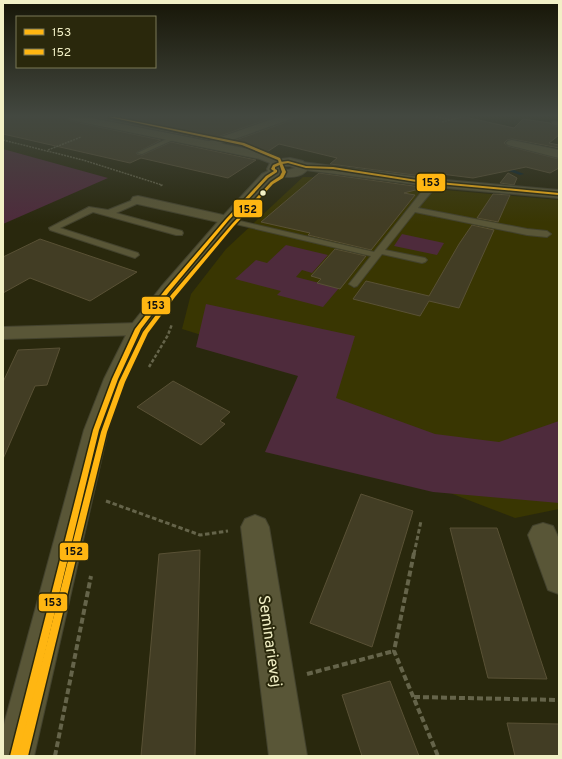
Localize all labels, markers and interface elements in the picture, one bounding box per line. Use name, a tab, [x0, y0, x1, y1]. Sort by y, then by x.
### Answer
legend	[16, 16, 156, 68]
text: 153	[52, 25, 71, 41]
text: 152	[52, 45, 71, 61]
line badge: 153	[416, 173, 446, 192]
text: 153	[422, 176, 440, 190]
unlabelled marker	[258, 188, 268, 198]
line badge: 152	[233, 199, 263, 218]
text: 152	[239, 203, 257, 217]
line badge: 153	[141, 296, 171, 315]
text: 153	[147, 299, 165, 313]
line badge: 152	[59, 542, 89, 561]
text: 152	[65, 545, 83, 559]
line badge: 153	[38, 593, 68, 612]
street label: Seminarievej	[253, 594, 285, 689]
text: 153	[44, 596, 62, 610]

